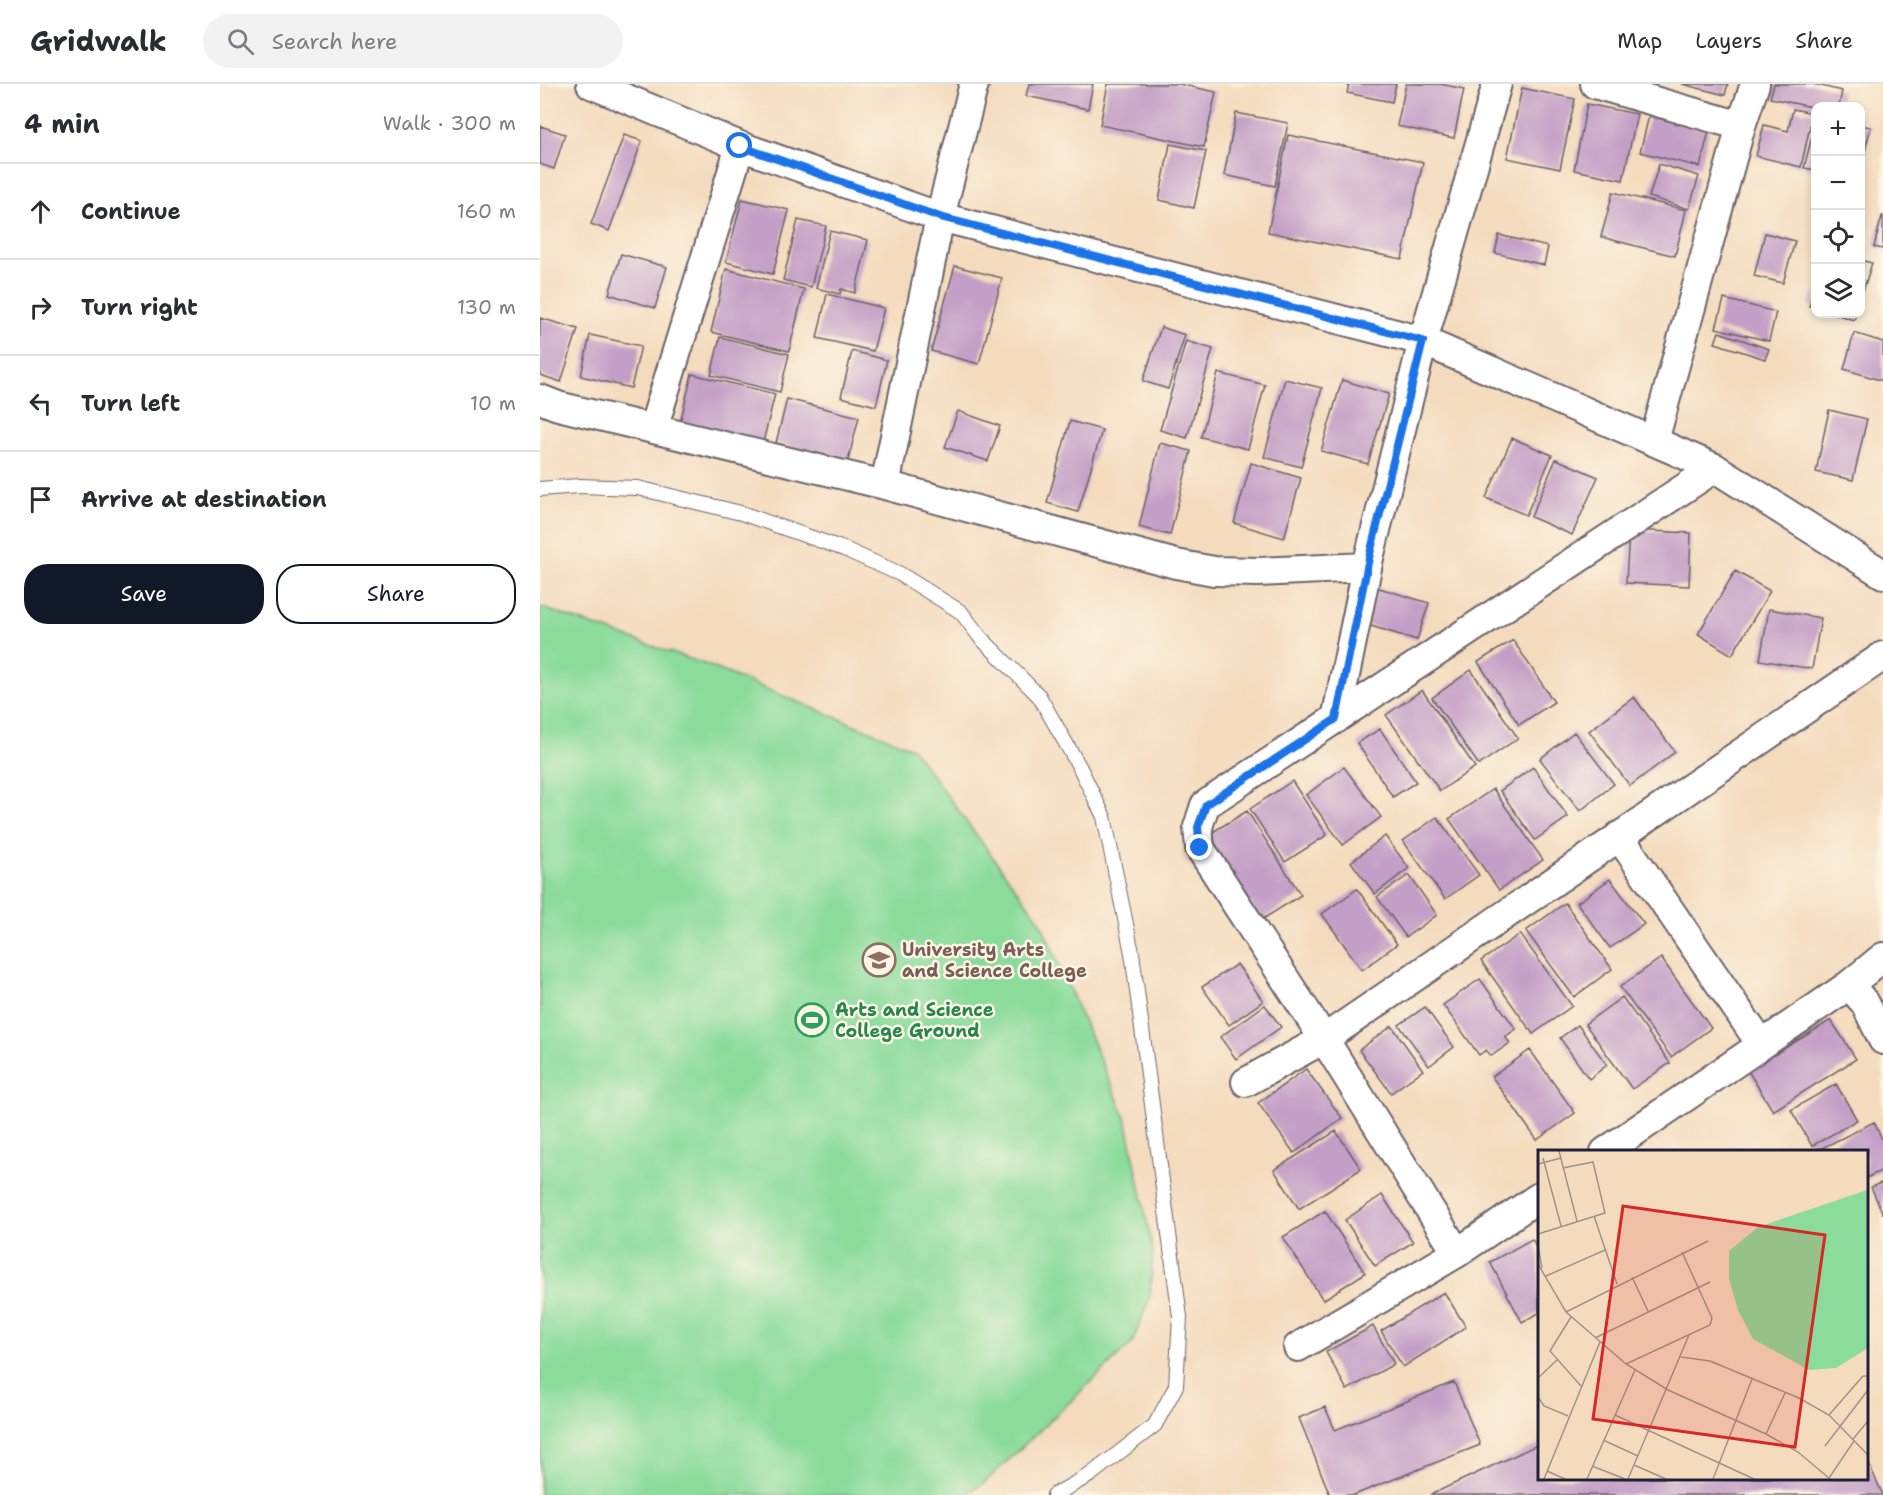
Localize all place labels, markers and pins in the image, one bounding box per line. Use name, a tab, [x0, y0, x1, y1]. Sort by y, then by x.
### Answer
place label: University Arts and Science College	[902, 938, 1087, 983]
school or university icon: University Arts and Science College	[861, 942, 897, 978]
place label: Arts and Science College Ground	[835, 998, 994, 1043]
sports icon: Arts and Science College Ground	[794, 1002, 830, 1038]

